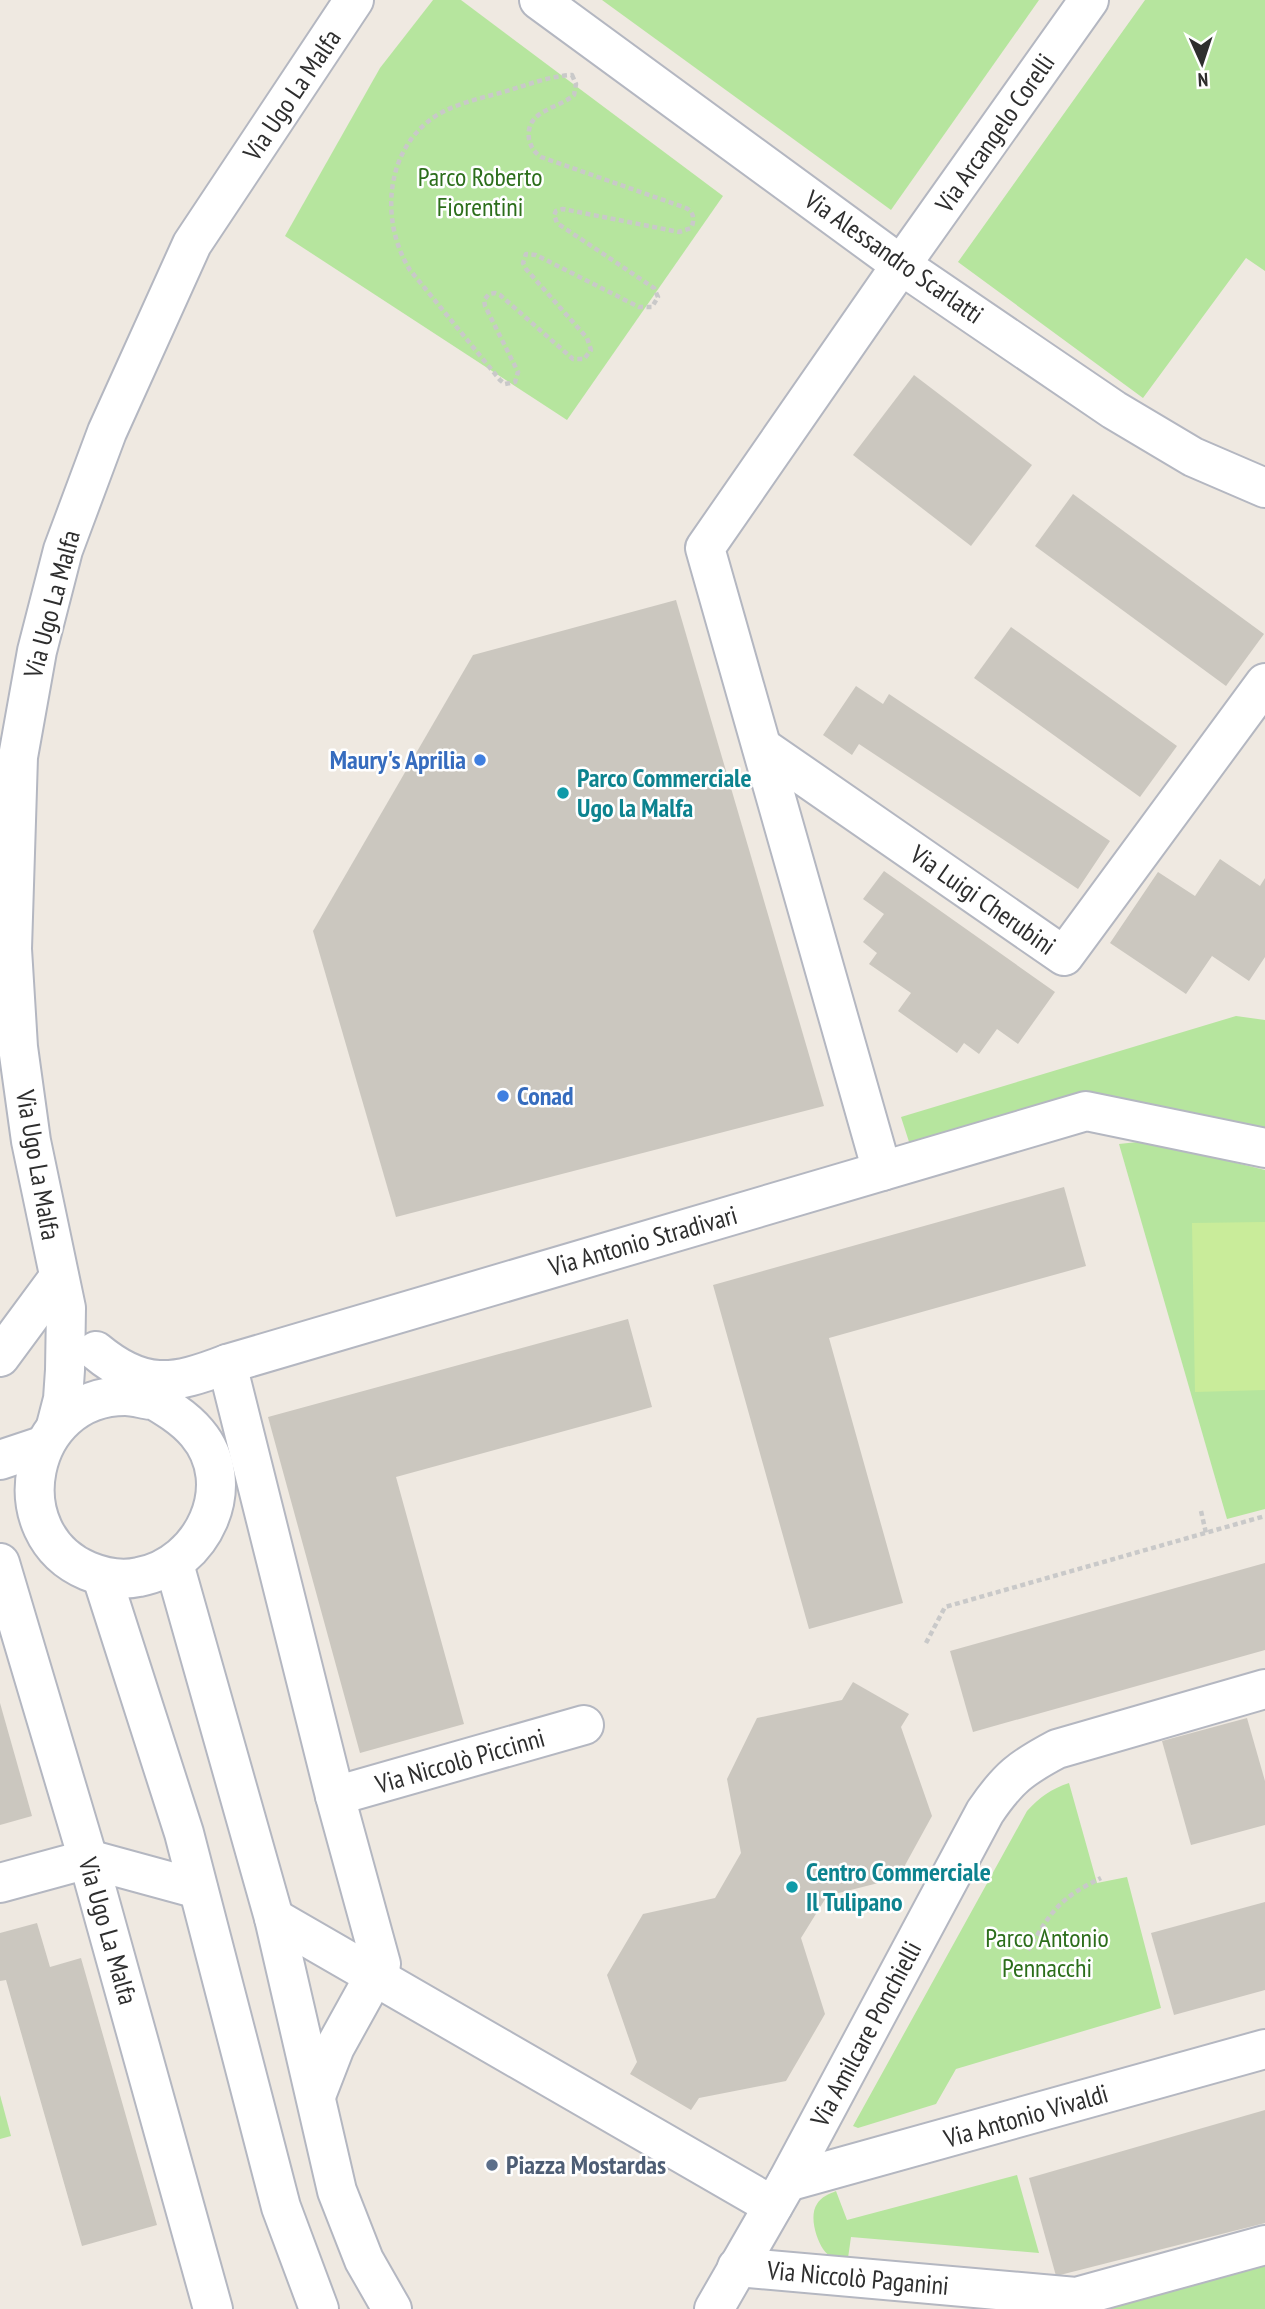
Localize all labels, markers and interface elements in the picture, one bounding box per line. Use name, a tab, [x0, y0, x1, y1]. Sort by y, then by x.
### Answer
street label: Via Ugo La Malfa	[235, 23, 348, 168]
north arrow	[1167, 28, 1237, 98]
street label: Via Arcangelo Corelli	[927, 47, 1062, 219]
text: N	[1197, 68, 1209, 92]
park label: Parco Roberto Fiorentini	[418, 160, 542, 223]
street label: Via Alessandro Scarlatti	[798, 182, 990, 331]
street label: Via Ugo La Malfa	[16, 526, 87, 682]
place label: Maury's Aprilia	[330, 743, 466, 776]
marker: Maury's Aprilia	[472, 752, 488, 768]
place label: Parco Commerciale Ugo la Malfa	[577, 761, 752, 824]
marker: Parco Commerciale Ugo la Malfa	[555, 785, 571, 801]
street label: Via Luigi Cherubini	[903, 837, 1062, 962]
place label: Conad	[517, 1079, 574, 1112]
street label: Via Ugo La Malfa	[9, 1086, 68, 1242]
marker: Conad	[495, 1088, 511, 1104]
street label: Via Antonio Stradivari	[544, 1198, 741, 1283]
street label: Via Niccolò Piccinni	[371, 1721, 548, 1801]
street label: Via Ugo La Malfa	[71, 1853, 145, 2008]
place label: Centro Commerciale Il Tulipano	[806, 1855, 991, 1918]
marker: Centro Commerciale Il Tulipano	[784, 1879, 800, 1895]
park label: Parco Antonio Pennacchi	[985, 1921, 1109, 1984]
street label: Via Amilcare Ponchielli	[802, 1935, 928, 2133]
street label: Via Antonio Vivaldi	[939, 2076, 1112, 2155]
place label: Piazza Mostardas	[506, 2148, 666, 2181]
marker: Piazza Mostardas	[484, 2157, 500, 2173]
street label: Via Niccolò Paganini	[765, 2253, 950, 2302]

